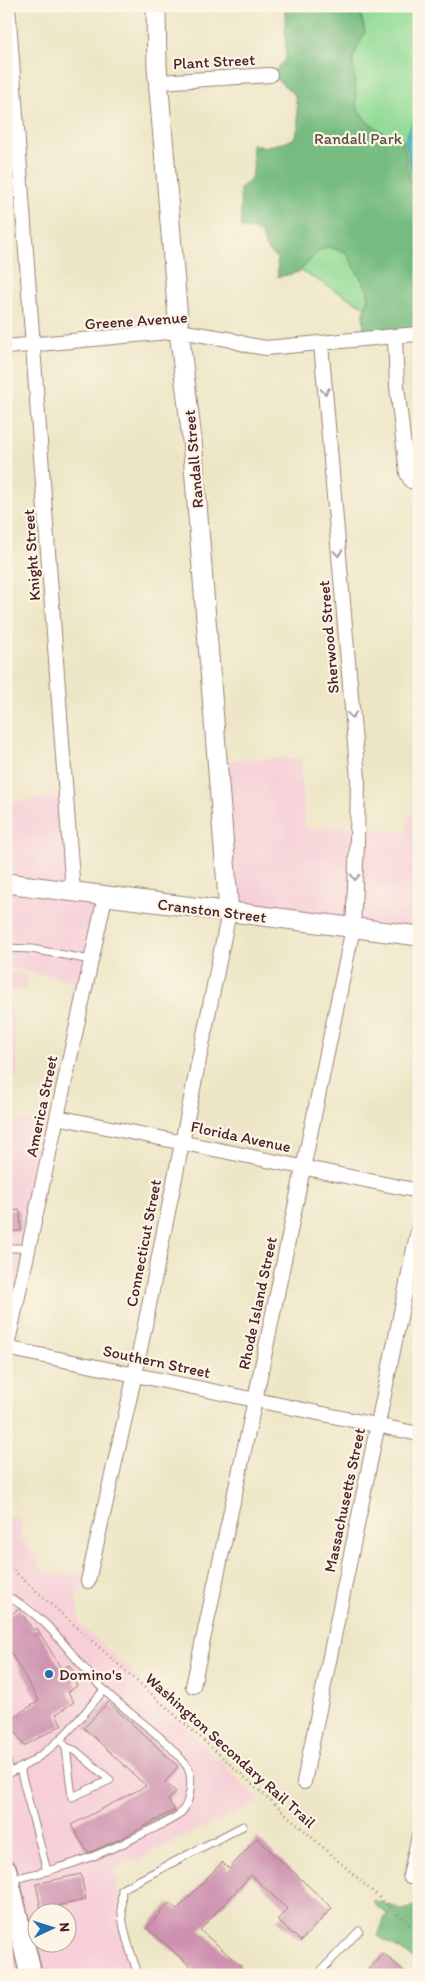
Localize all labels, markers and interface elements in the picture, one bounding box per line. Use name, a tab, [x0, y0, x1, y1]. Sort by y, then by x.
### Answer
street label: Plant Street	[172, 50, 256, 73]
park label: Randall Park	[314, 129, 403, 148]
street label: Greene Avenue	[84, 307, 188, 334]
one-way arrow	[320, 387, 331, 395]
street label: Randall Street	[180, 409, 207, 509]
street label: Knight Street	[19, 508, 44, 602]
one-way arrow	[333, 549, 344, 557]
street label: Sherwood Street	[314, 580, 343, 694]
one-way arrow	[347, 711, 358, 719]
one-way arrow	[350, 873, 361, 881]
street label: Cranston Street	[156, 894, 267, 927]
street label: America Street	[21, 1054, 62, 1159]
street label: Florida Avenue	[189, 1117, 293, 1156]
street label: Connecticut Street	[122, 1178, 165, 1308]
street label: Rhode Island Street	[234, 1235, 281, 1371]
street label: Southern Street	[101, 1341, 212, 1382]
street label: Massachusetts Street	[320, 1426, 369, 1574]
place label: Domino's	[59, 1665, 122, 1684]
marker: Domino's	[43, 1668, 55, 1680]
street label: Washington Secondary Rail Trail	[142, 1669, 320, 1832]
north arrow	[28, 1904, 78, 1954]
text: N	[56, 1922, 73, 1932]

